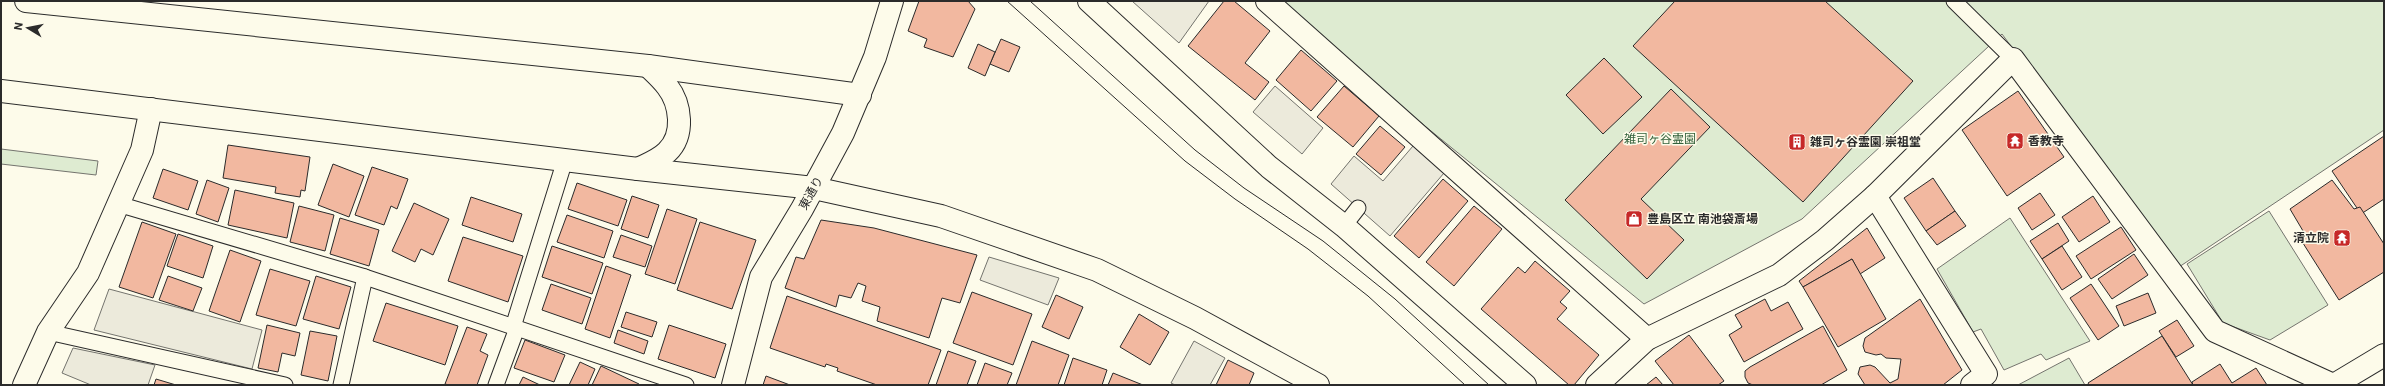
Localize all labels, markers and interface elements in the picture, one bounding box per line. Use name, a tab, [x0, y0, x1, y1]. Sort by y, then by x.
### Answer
north arrow	[8, 8, 48, 48]
text: N	[12, 21, 26, 31]
temple icon: 香教寺	[2005, 131, 2025, 151]
park label: 雑司ヶ谷霊園	[1624, 132, 1696, 146]
building icon: 雑司ヶ谷霊園 崇祖堂	[1787, 132, 1807, 152]
place label: 香教寺	[2028, 134, 2064, 148]
place label: 雑司ヶ谷霊園 崇祖堂	[1810, 135, 1921, 149]
street label: 東通り	[796, 174, 826, 212]
shop icon: 豊島区立 南池袋斎場	[1624, 209, 1644, 229]
place label: 豊島区立 南池袋斎場	[1647, 212, 1758, 226]
temple icon: 清立院	[2332, 228, 2352, 248]
place label: 清立院	[2293, 231, 2329, 245]

